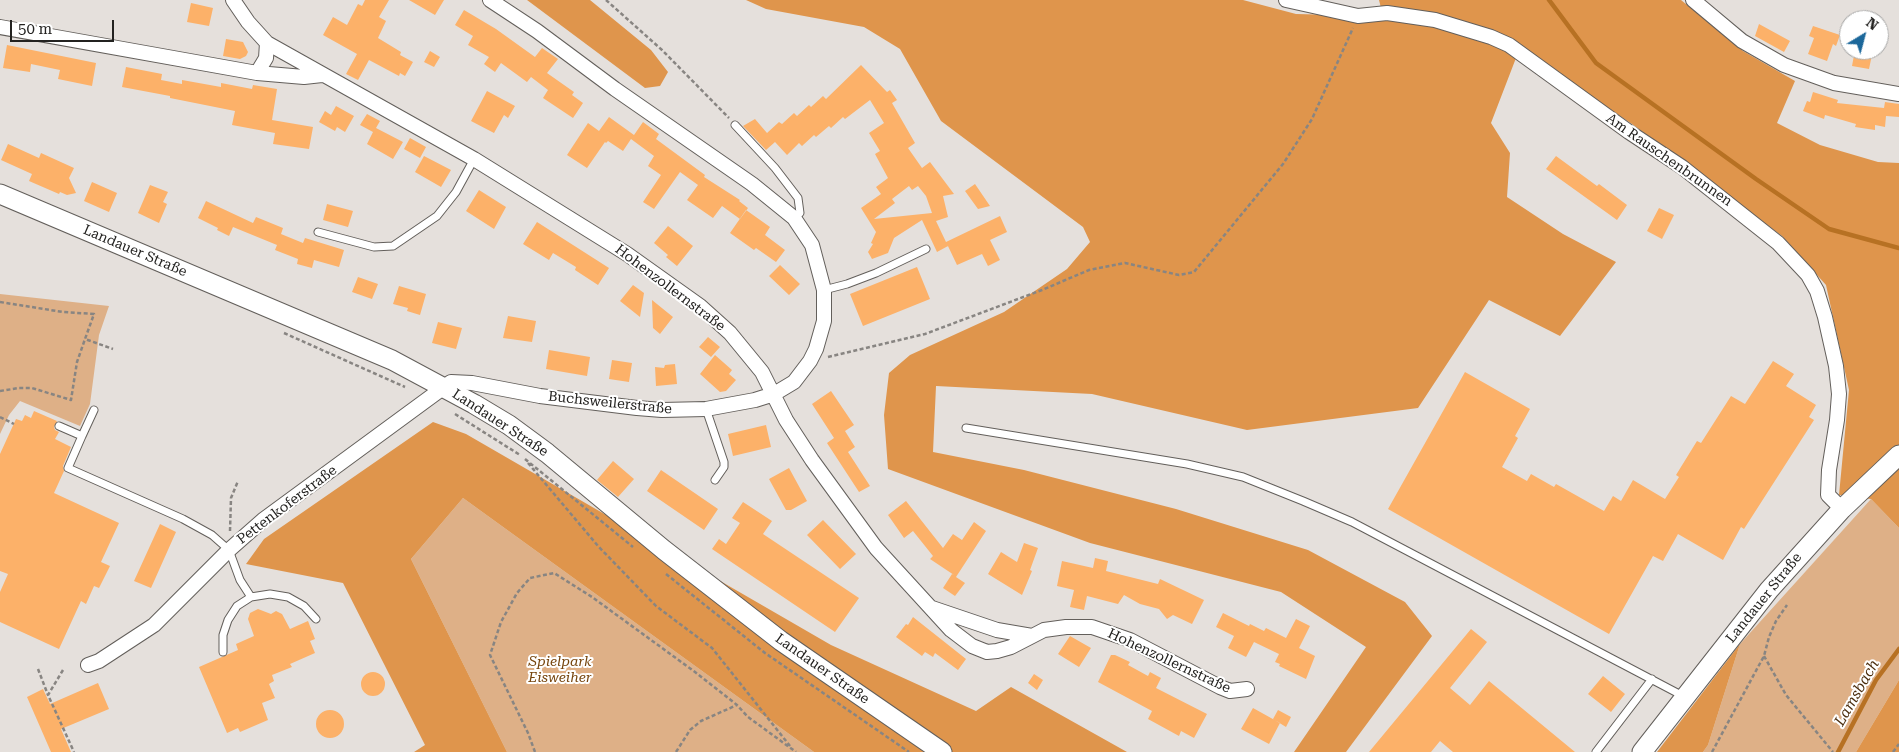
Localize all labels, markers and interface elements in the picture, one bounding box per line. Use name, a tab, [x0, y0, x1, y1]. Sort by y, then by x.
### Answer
scale bar	[12, 10, 116, 42]
north arrow	[1839, 10, 1889, 60]
text: N	[1863, 14, 1882, 33]
text: 50 m	[18, 20, 52, 38]
street label: Am Rauschenbrunnen	[1603, 110, 1735, 210]
street label: Landauer Straße	[81, 222, 189, 280]
street label: Hohenzollernstraße	[612, 241, 728, 335]
street label: Landauer Straße	[449, 386, 551, 460]
street label: Buchsweilerstraße	[547, 388, 673, 418]
street label: Pettenkoferstraße	[234, 462, 340, 548]
street label: Landauer Straße	[1723, 550, 1805, 646]
street label: Hohenzollernstraße	[1105, 625, 1233, 697]
street label: Landauer Straße	[772, 630, 872, 708]
park label: Spielpark Eisweiher	[528, 654, 592, 686]
water label: Lamsbach	[1831, 657, 1883, 729]

